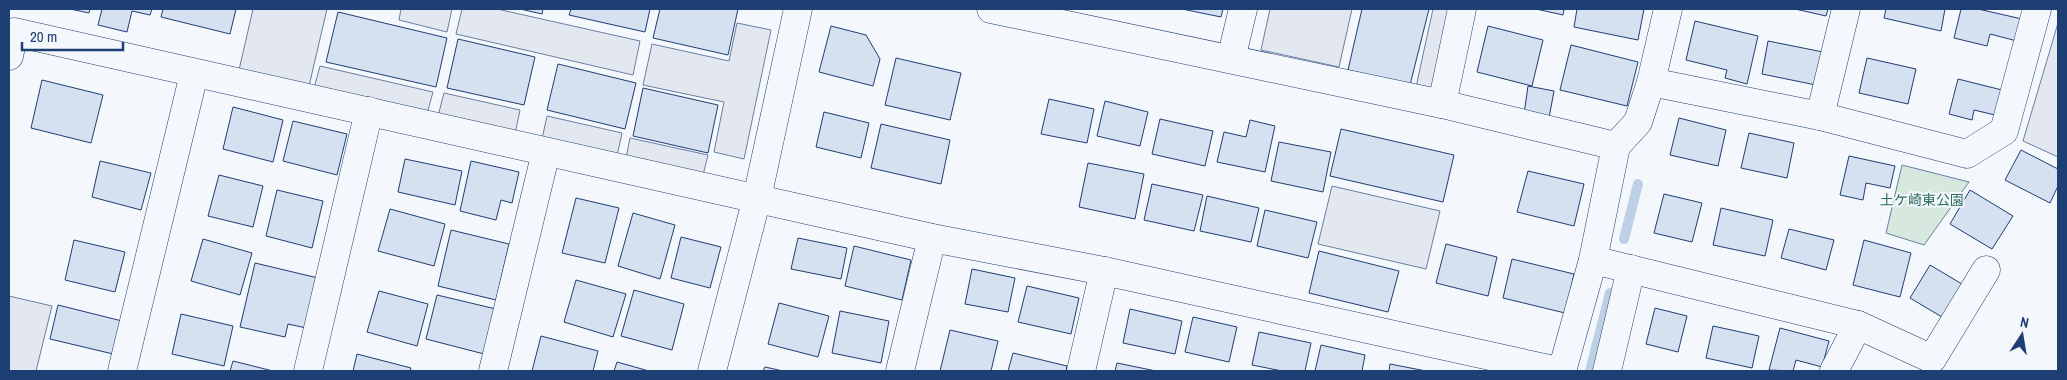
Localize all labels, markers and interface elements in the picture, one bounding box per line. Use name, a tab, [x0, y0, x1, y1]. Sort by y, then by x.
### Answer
scale bar	[22, 20, 124, 52]
text: 20 m	[30, 26, 57, 47]
park label: 土ケ崎東公園	[1880, 191, 1964, 209]
north arrow	[1997, 310, 2047, 360]
text: N	[2019, 313, 2031, 332]

